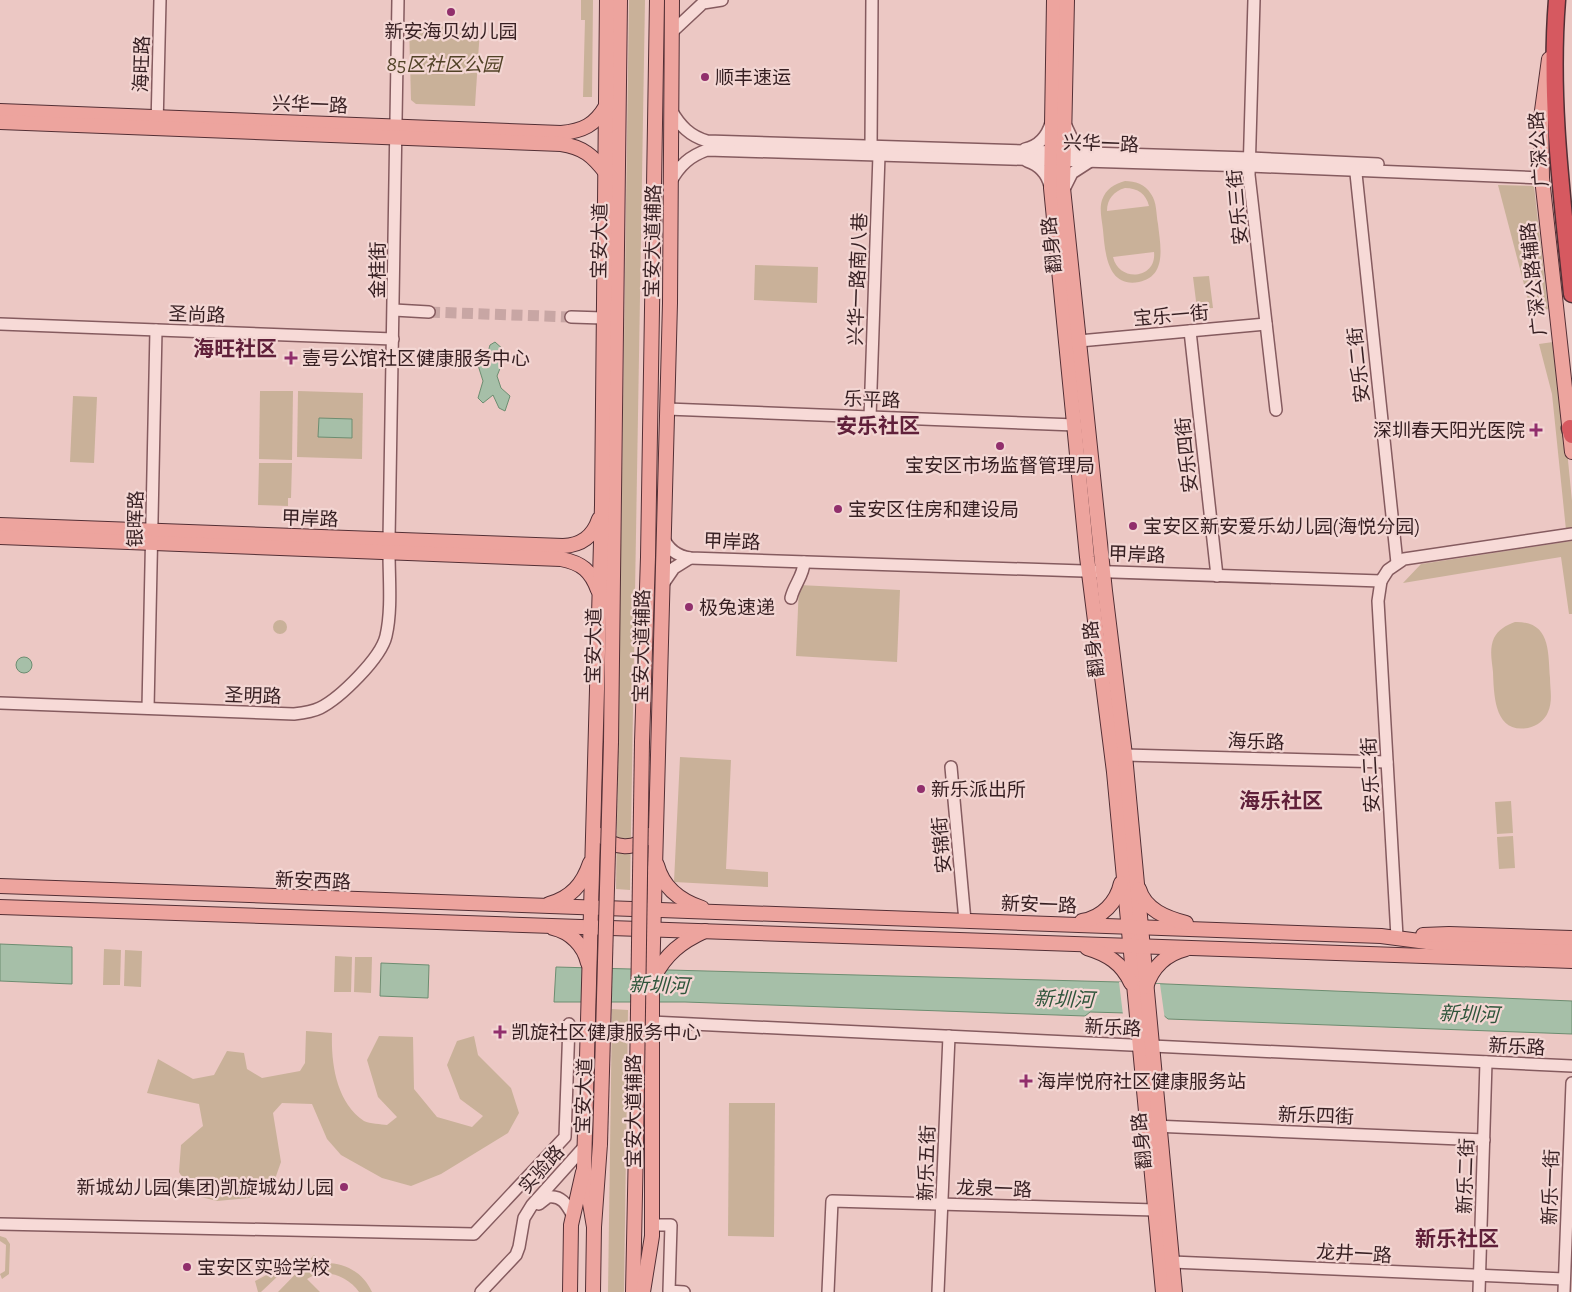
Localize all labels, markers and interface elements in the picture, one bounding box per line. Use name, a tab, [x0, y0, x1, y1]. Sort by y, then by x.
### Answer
marker: 新安海贝幼儿园	[445, 6, 457, 18]
place label: 新安海贝幼儿园	[384, 20, 518, 43]
street label: 海旺路	[129, 35, 154, 93]
park label: 85区社区公园	[387, 53, 504, 76]
place label: 顺丰速运	[715, 66, 791, 89]
marker: 顺丰速运	[699, 71, 711, 83]
street label: 兴华一路	[272, 92, 348, 117]
street label: 广深公路	[1524, 110, 1553, 188]
street label: 兴华一路	[1063, 131, 1139, 156]
street label: 安乐三街	[1223, 168, 1252, 246]
street label: 宝安大道辅路	[640, 184, 665, 298]
street label: 宝安大道	[587, 203, 612, 279]
street label: 兴华一路南八巷	[844, 212, 871, 346]
street label: 翻身路	[1037, 215, 1066, 275]
street label: 广深公路辅路	[1516, 221, 1551, 337]
street label: 金桂街	[366, 241, 389, 299]
street label: 宝乐一街	[1132, 301, 1210, 330]
street label: 圣尚路	[168, 302, 226, 327]
street label: 安乐二街	[1343, 326, 1374, 404]
district label: 海旺社区	[193, 336, 277, 361]
place label: 壹号公馆社区健康服务中心	[302, 347, 530, 370]
marker: 壹号公馆社区健康服务中心	[284, 351, 298, 365]
street label: 乐平路	[843, 387, 901, 412]
district label: 安乐社区	[836, 413, 920, 438]
street label: 安乐四街	[1171, 416, 1202, 494]
place label: 深圳春天阳光医院	[1373, 419, 1525, 442]
marker: 深圳春天阳光医院	[1529, 423, 1543, 437]
marker: 宝安区市场监督管理局	[994, 440, 1006, 452]
place label: 宝安区市场监督管理局	[905, 454, 1095, 477]
street label: 银晖路	[124, 490, 147, 548]
place label: 宝安区住房和建设局	[848, 498, 1019, 521]
marker: 宝安区住房和建设局	[832, 503, 844, 515]
street label: 甲岸路	[281, 506, 339, 531]
place label: 宝安区新安爱乐幼儿园(海悦分园)	[1143, 515, 1419, 538]
marker: 宝安区新安爱乐幼儿园(海悦分园)	[1127, 520, 1139, 532]
street label: 甲岸路	[703, 529, 761, 554]
street label: 甲岸路	[1108, 542, 1166, 567]
street label: 宝安大道辅路	[629, 589, 654, 703]
place label: 极兔速递	[699, 596, 775, 619]
marker: 极兔速递	[683, 601, 695, 613]
street label: 宝安大道	[581, 608, 606, 684]
street label: 翻身路	[1079, 619, 1108, 679]
street label: 圣明路	[224, 683, 282, 708]
street label: 海乐路	[1227, 729, 1285, 754]
street label: 安乐二街	[1357, 736, 1384, 814]
place label: 新乐派出所	[931, 778, 1026, 801]
marker: 新乐派出所	[915, 783, 927, 795]
district label: 海乐社区	[1239, 788, 1323, 813]
street label: 安锦街	[928, 816, 955, 874]
street label: 新安西路	[275, 868, 351, 893]
street label: 新安一路	[1001, 892, 1077, 917]
water label: 新圳河	[629, 972, 693, 998]
water label: 新圳河	[1034, 986, 1098, 1012]
water label: 新圳河	[1439, 1001, 1503, 1027]
street label: 新乐路	[1084, 1015, 1142, 1040]
place label: 凯旋社区健康服务中心	[511, 1021, 701, 1044]
marker: 凯旋社区健康服务中心	[493, 1025, 507, 1039]
street label: 新乐路	[1488, 1034, 1546, 1059]
street label: 宝安大道辅路	[622, 1054, 645, 1168]
street label: 宝安大道	[571, 1058, 596, 1134]
place label: 海岸悦府社区健康服务站	[1037, 1070, 1246, 1093]
marker: 海岸悦府社区健康服务站	[1019, 1074, 1033, 1088]
street label: 新乐四街	[1278, 1103, 1354, 1128]
street label: 翻身路	[1127, 1111, 1156, 1171]
street label: 新乐五街	[914, 1125, 939, 1201]
street label: 新乐二街	[1453, 1138, 1478, 1214]
street label: 实验路	[514, 1140, 569, 1198]
street label: 新乐一街	[1538, 1149, 1563, 1225]
place label: 新城幼儿园(集团)凯旋城幼儿园	[77, 1176, 334, 1199]
street label: 龙泉一路	[956, 1176, 1032, 1201]
marker: 新城幼儿园(集团)凯旋城幼儿园	[338, 1181, 350, 1193]
district label: 新乐社区	[1415, 1226, 1499, 1251]
street label: 龙井一路	[1315, 1240, 1393, 1267]
place label: 宝安区实验学校	[197, 1256, 330, 1279]
marker: 宝安区实验学校	[181, 1261, 193, 1273]

